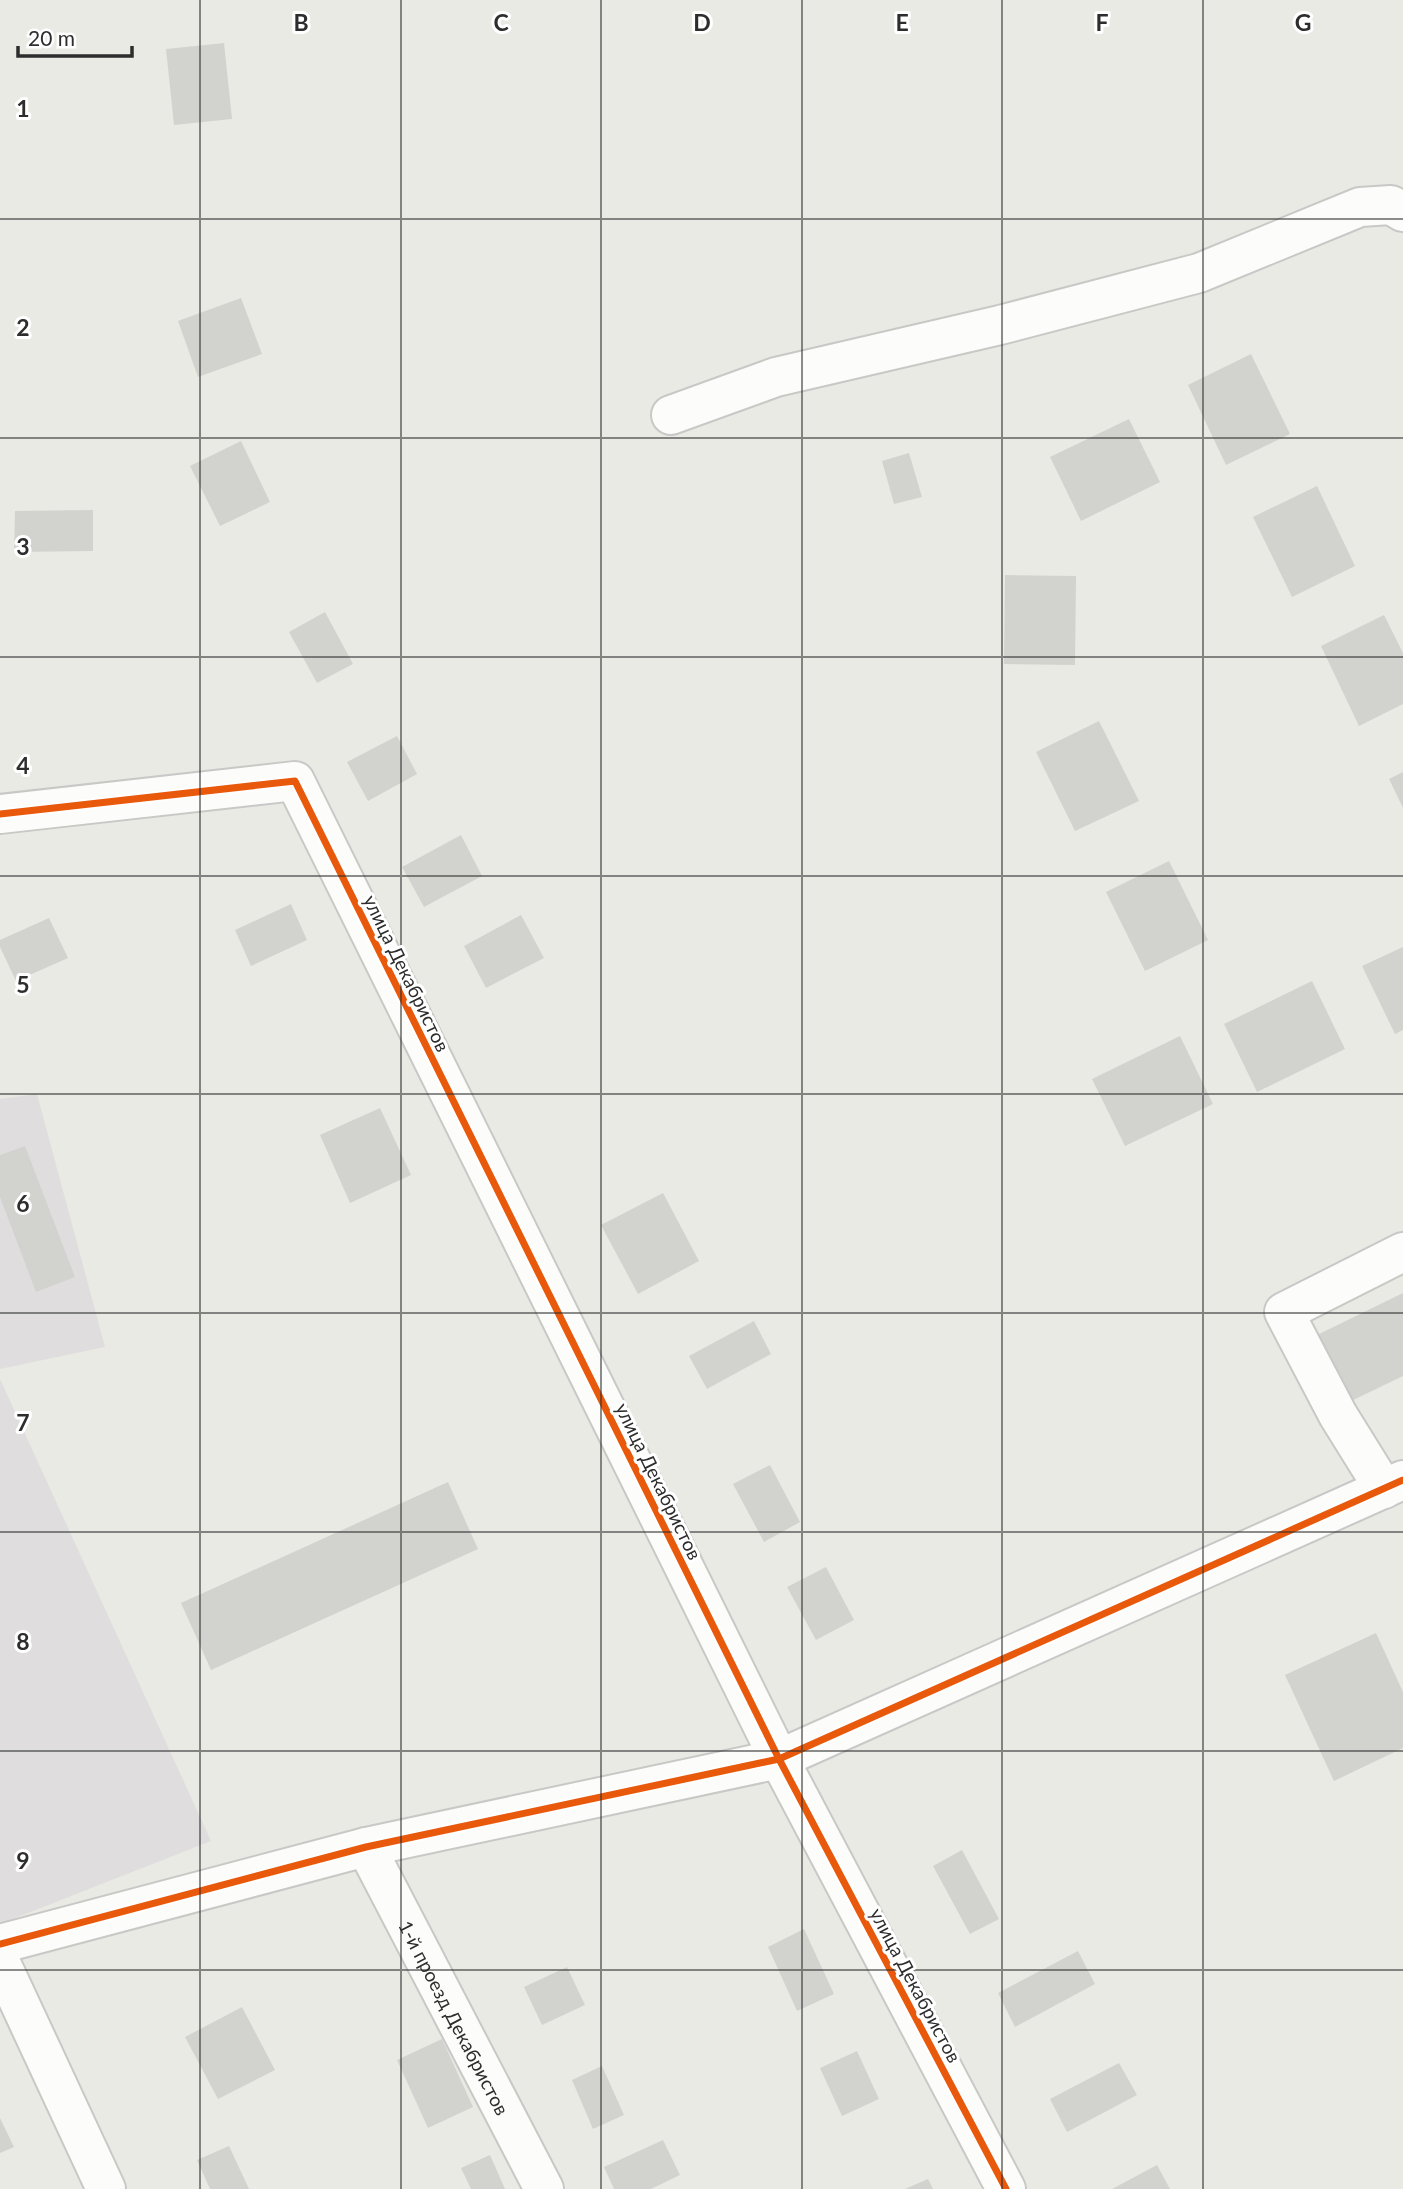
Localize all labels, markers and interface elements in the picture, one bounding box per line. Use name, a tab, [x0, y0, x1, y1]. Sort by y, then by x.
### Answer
text: B	[293, 8, 309, 36]
text: C	[493, 8, 509, 36]
text: D	[693, 8, 711, 36]
text: E	[895, 8, 909, 36]
text: F	[1095, 8, 1109, 36]
text: G	[1295, 8, 1311, 36]
scale bar	[18, 14, 131, 58]
text: 20 m	[28, 25, 75, 50]
text: 1	[16, 94, 30, 122]
text: 2	[16, 313, 30, 341]
text: 3	[16, 532, 30, 560]
text: 4	[16, 751, 30, 779]
street label: улица Декабристов	[359, 891, 455, 1055]
text: 5	[16, 970, 30, 998]
text: 6	[16, 1189, 30, 1217]
street label: улица Декабристов	[611, 1399, 707, 1563]
text: 7	[16, 1408, 30, 1436]
text: 8	[16, 1627, 30, 1655]
text: 9	[16, 1846, 30, 1874]
street label: улица Декабристов	[866, 1904, 966, 2066]
street label: 1-й проезд Декабристов	[395, 1916, 515, 2118]

